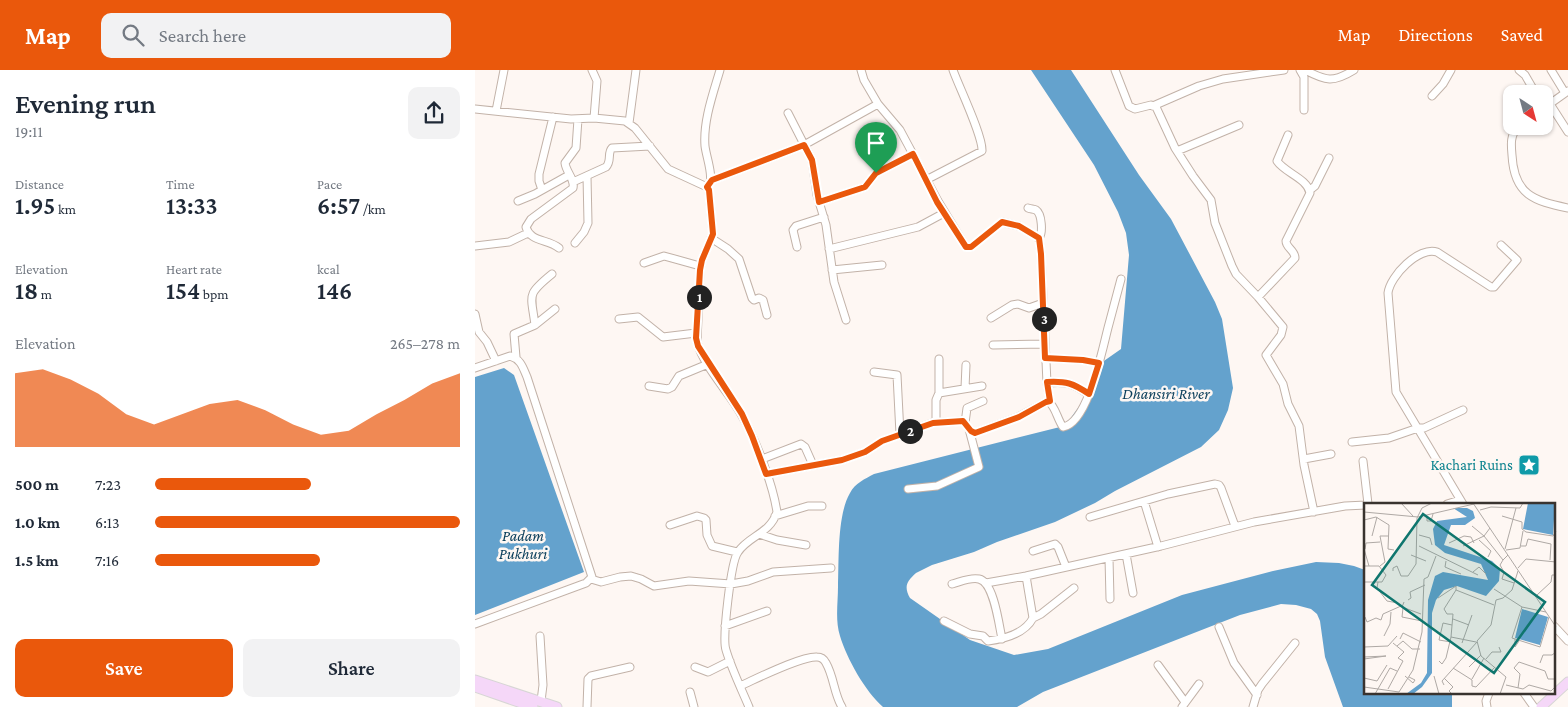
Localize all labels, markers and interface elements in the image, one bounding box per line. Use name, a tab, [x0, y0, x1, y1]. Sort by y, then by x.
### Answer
search box	[101, 13, 451, 58]
icon: search	[119, 21, 147, 49]
text: Map	[25, 22, 71, 49]
text: Search here	[159, 25, 246, 46]
text: Map	[1338, 25, 1370, 45]
text: Directions	[1398, 25, 1473, 45]
text: Saved	[1501, 25, 1543, 45]
north arrow	[1503, 85, 1553, 135]
map controls	[1503, 85, 1553, 135]
button: share	[408, 87, 460, 139]
text: Evening run	[15, 88, 156, 119]
pin	[855, 122, 897, 173]
text: 19:11	[15, 123, 43, 140]
icon: arrive	[862, 129, 890, 157]
text: Distance	[15, 176, 64, 192]
text: Time	[166, 176, 195, 192]
text: Pace	[317, 176, 342, 192]
text: 1.95	[15, 192, 55, 219]
text: 13:33	[166, 192, 217, 219]
text: 6:57	[317, 192, 360, 219]
text: km	[55, 201, 76, 217]
text: /km	[360, 201, 386, 217]
text: Elevation	[15, 261, 68, 277]
text: Heart rate	[166, 261, 222, 277]
text: kcal	[317, 261, 340, 277]
text: 18	[15, 277, 38, 304]
text: 154	[166, 277, 200, 304]
text: 146	[317, 277, 352, 304]
pin: 1	[687, 284, 711, 310]
text: m	[38, 286, 52, 302]
text: bpm	[200, 286, 229, 302]
text: 1	[697, 289, 702, 305]
pin: 3	[1031, 306, 1057, 332]
text: 3	[1041, 311, 1048, 327]
text: Elevation	[15, 335, 76, 352]
text: 265–278 m	[390, 335, 460, 352]
water label: Dhansiri River	[1122, 385, 1210, 402]
pin: 2	[897, 418, 923, 444]
text: 2	[907, 423, 914, 439]
place icon: Kachari Ruins	[1517, 453, 1541, 477]
place label: Kachari Ruins	[1430, 457, 1513, 473]
text: 500 m	[15, 476, 59, 493]
text: 7:23	[95, 476, 121, 493]
inset map	[1364, 503, 1555, 694]
text: 1.0 km	[15, 514, 60, 531]
text: 6:13	[95, 514, 120, 531]
water label: Padam Pukhuri	[499, 527, 548, 562]
text: 1.5 km	[15, 552, 59, 569]
text: 7:16	[95, 552, 119, 569]
button: Save	[15, 639, 233, 697]
button: Share	[243, 639, 460, 697]

